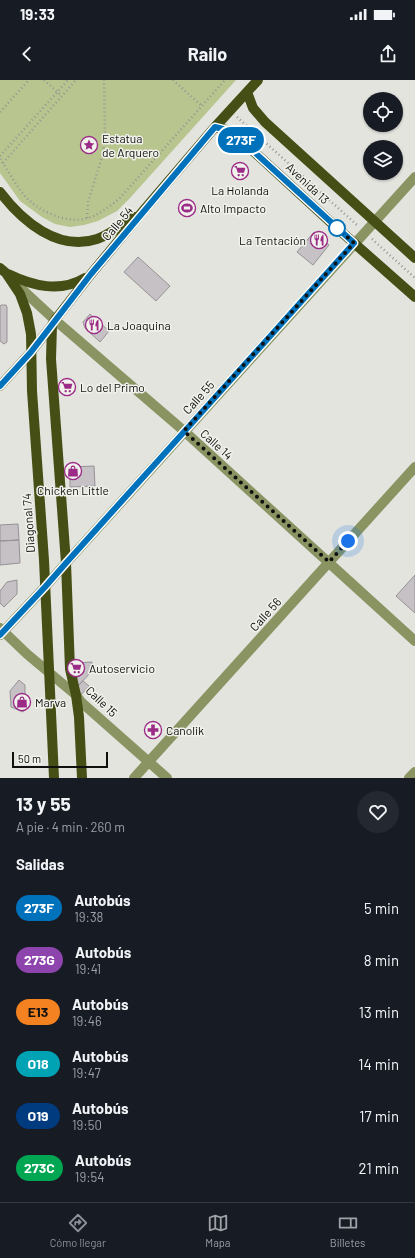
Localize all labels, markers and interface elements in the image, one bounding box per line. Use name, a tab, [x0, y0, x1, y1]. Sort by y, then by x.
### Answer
text: 19:33	[20, 5, 55, 23]
icon: back	[16, 43, 38, 65]
text: Railo	[188, 43, 227, 65]
icon: share	[377, 43, 399, 65]
map controls	[363, 92, 403, 180]
button: locate	[363, 92, 403, 132]
line badge: 273F	[213, 127, 269, 153]
place label: Estatua de Arquero	[102, 131, 159, 159]
text: 273F	[226, 131, 256, 148]
place icon: Estatua de Arquero	[79, 135, 99, 155]
button: layers	[363, 140, 403, 180]
street label: Avenida 13	[284, 160, 332, 206]
supermarket icon: La Holanda	[230, 161, 250, 181]
place label: La Holanda	[211, 183, 269, 197]
sports icon: Alto Impacto	[177, 198, 197, 218]
place label: Alto Impacto	[200, 201, 266, 215]
street label: Calle 54	[99, 203, 135, 243]
unlabelled marker	[328, 219, 346, 237]
restaurant icon: La Tentación	[309, 230, 329, 250]
place label: La Tentación	[239, 233, 306, 247]
restaurant icon: La Joaquina	[84, 315, 104, 335]
place label: La Joaquina	[107, 318, 171, 332]
supermarket icon: Lo del Primo	[57, 377, 77, 397]
street label: Calle 55	[179, 377, 217, 417]
place label: Lo del Primo	[80, 380, 145, 394]
street label: Calle 14	[198, 426, 236, 462]
shop icon: Chicken Little	[63, 461, 83, 481]
place label: Chicken Little	[37, 483, 109, 497]
street label: Diagonal 74	[19, 493, 37, 553]
your location	[338, 531, 358, 551]
street label: Calle 56	[246, 594, 284, 634]
supermarket icon: Autoservicio	[66, 658, 86, 678]
place label: Autoservicio	[89, 661, 155, 675]
street label: Calle 15	[83, 683, 121, 719]
shop icon: Marva	[12, 692, 32, 712]
place label: Marva	[35, 695, 66, 709]
pharmacy icon: Canolik	[143, 720, 163, 740]
place label: Canolik	[166, 723, 204, 737]
scale bar	[12, 750, 108, 769]
text: 50 m	[18, 752, 41, 765]
button: heart	[357, 791, 399, 833]
text: 13 y 55	[16, 792, 71, 815]
text: A pie · 4 min · 260 m	[16, 819, 125, 835]
text: Salidas	[16, 855, 64, 873]
text: Autobús	[74, 891, 131, 909]
text: 273F	[24, 899, 54, 916]
text: 5 min	[364, 899, 399, 917]
text: 19:38	[74, 909, 103, 925]
text: Autobús	[75, 943, 131, 961]
text: 273G	[24, 951, 55, 968]
text: 8 min	[364, 951, 399, 969]
text: 19:41	[75, 961, 101, 977]
text: Autobús	[72, 995, 128, 1013]
text: E13	[28, 1003, 48, 1020]
text: 13 min	[359, 1003, 399, 1021]
text: 19:46	[72, 1013, 102, 1029]
text: Autobús	[72, 1047, 128, 1065]
text: O18	[27, 1055, 49, 1072]
text: 14 min	[358, 1055, 399, 1073]
text: 19:47	[72, 1065, 101, 1081]
text: Autobús	[72, 1099, 128, 1117]
text: O19	[27, 1107, 49, 1124]
text: 17 min	[359, 1107, 399, 1125]
text: 19:50	[72, 1117, 102, 1133]
text: Autobús	[75, 1151, 131, 1169]
text: 273C	[24, 1159, 55, 1176]
text: 21 min	[359, 1159, 399, 1177]
text: 19:54	[75, 1169, 104, 1185]
tab: Cómo llegar	[50, 1212, 106, 1249]
tab: Mapa	[205, 1212, 230, 1249]
tab: Billetes	[330, 1212, 365, 1249]

